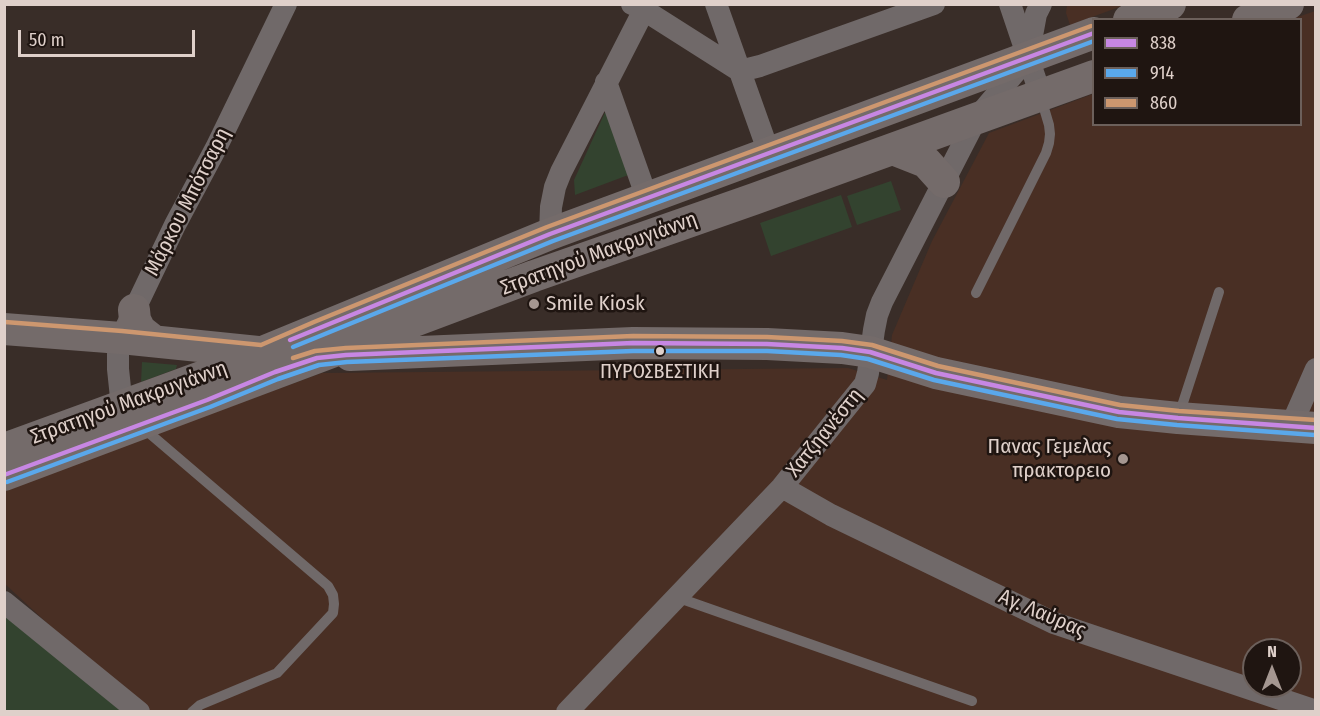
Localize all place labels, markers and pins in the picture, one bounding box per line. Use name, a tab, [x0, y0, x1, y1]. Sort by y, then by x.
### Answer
place label: Smile Kiosk	[546, 291, 645, 317]
marker: Smile Kiosk	[527, 297, 541, 311]
marker: ΠΥΡΟΣΒΕΣΤΙΚΗ	[654, 345, 666, 357]
place label: ΠΥΡΟΣΒΕΣΤΙΚΗ	[600, 360, 720, 384]
place label: Πανας Γεμελας πρακτορειο	[988, 434, 1111, 484]
marker: Πανας Γεμελας πρακτορειο	[1116, 452, 1130, 466]

